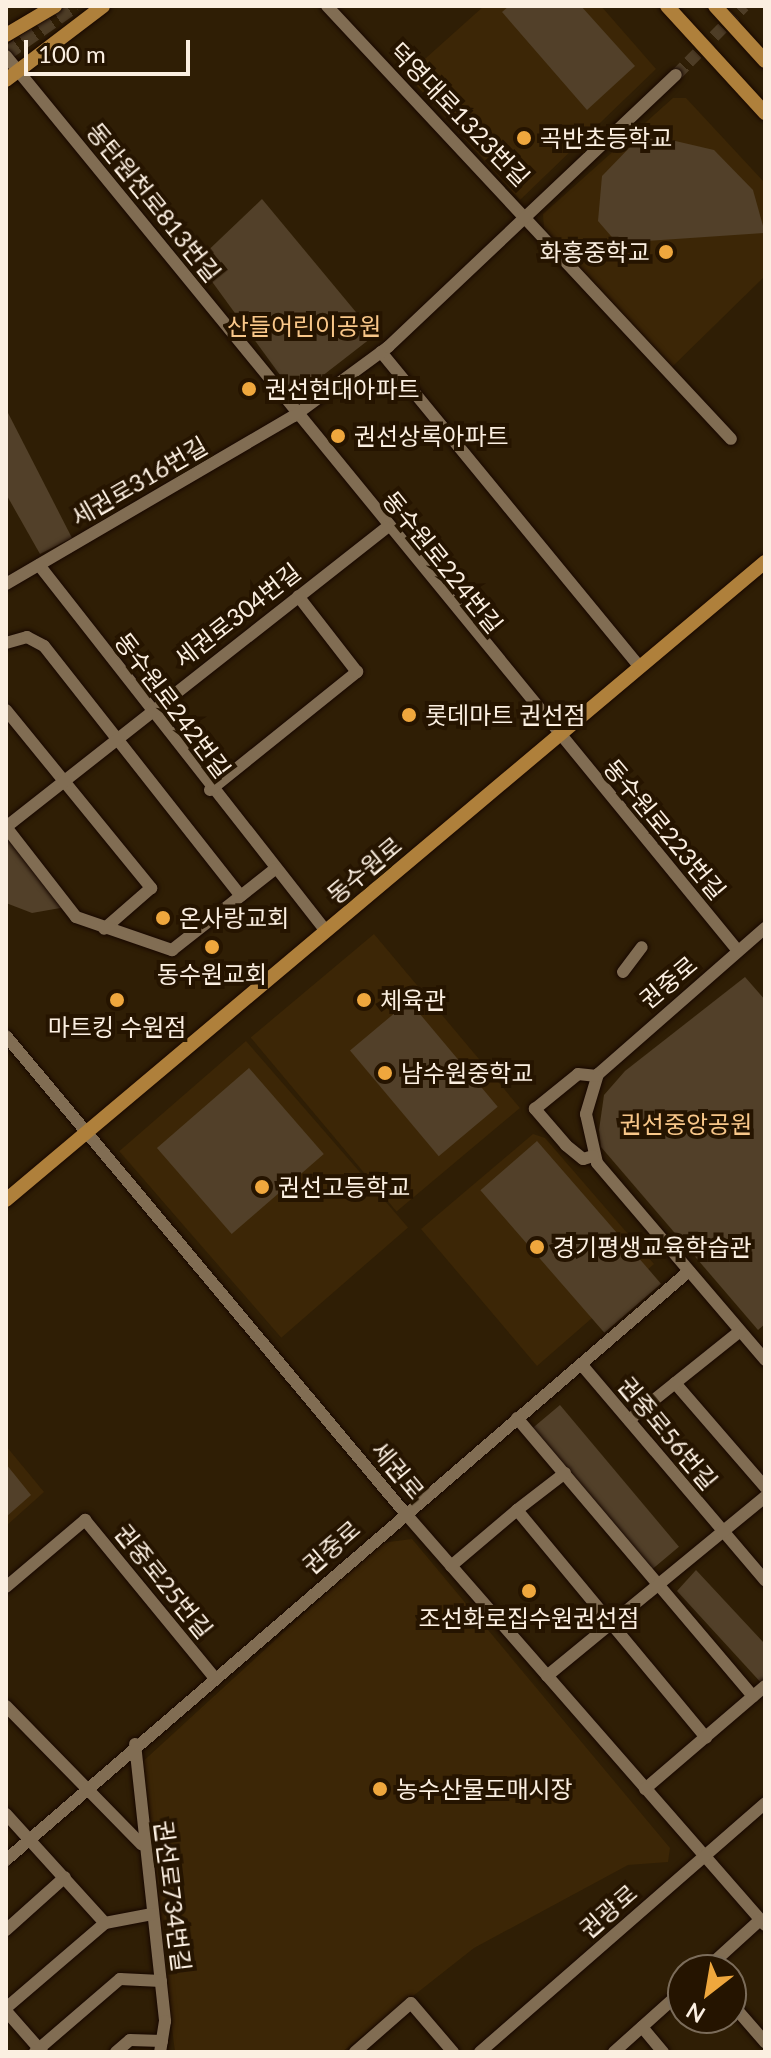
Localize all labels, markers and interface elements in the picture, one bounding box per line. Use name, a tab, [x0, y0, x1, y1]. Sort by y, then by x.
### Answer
scale bar	[28, 24, 194, 74]
street label: 덕영대로1323번길	[384, 36, 536, 192]
text: 100 m	[38, 39, 106, 68]
street label: 동탄원천로813번길	[81, 117, 227, 287]
place label: 곡반초등학교	[540, 124, 672, 152]
marker: 곡반초등학교	[515, 129, 533, 147]
place label: 화홍중학교	[540, 238, 650, 266]
marker: 화홍중학교	[657, 243, 675, 261]
park label: 산들어린이공원	[227, 312, 381, 340]
place label: 권선현대아파트	[265, 375, 420, 403]
marker: 권선현대아파트	[240, 380, 258, 398]
place label: 권선상록아파트	[354, 422, 509, 450]
marker: 권선상록아파트	[329, 427, 347, 445]
street label: 세권로316번길	[66, 430, 212, 532]
street label: 동수원로224번길	[377, 485, 509, 639]
street label: 세권로304번길	[168, 557, 306, 673]
street label: 동수원로242번길	[109, 627, 237, 783]
place label: 롯데마트 권선점	[425, 701, 586, 729]
marker: 롯데마트 권선점	[400, 706, 418, 724]
street label: 동수원로223번길	[598, 753, 732, 905]
street label: 동수원로	[321, 831, 407, 909]
place label: 온사랑교회	[179, 904, 289, 932]
marker: 온사랑교회	[154, 909, 172, 927]
marker: 동수원교회	[203, 938, 221, 956]
street label: 권중로	[633, 950, 703, 1014]
place label: 동수원교회	[157, 960, 267, 988]
place label: 체육관	[380, 986, 446, 1014]
marker: 마트킹 수원점	[108, 991, 126, 1009]
marker: 체육관	[355, 991, 373, 1009]
place label: 마트킹 수원점	[48, 1013, 186, 1041]
place label: 남수원중학교	[401, 1059, 533, 1087]
marker: 남수원중학교	[376, 1064, 394, 1082]
park label: 권선중앙공원	[620, 1110, 752, 1138]
place label: 권선고등학교	[278, 1173, 410, 1201]
marker: 권선고등학교	[253, 1178, 271, 1196]
place label: 경기평생교육학습관	[553, 1233, 752, 1261]
marker: 경기평생교육학습관	[528, 1238, 546, 1256]
street label: 권중로56번길	[613, 1371, 723, 1495]
street label: 세권로	[366, 1435, 430, 1505]
street label: 권중로	[297, 1514, 365, 1580]
street label: 권중로25번길	[109, 1518, 219, 1644]
marker: 조선화로집수원권선점	[520, 1582, 538, 1600]
place label: 조선화로집수원권선점	[419, 1604, 639, 1632]
place label: 농수산물도매시장	[396, 1775, 573, 1803]
marker: 농수산물도매시장	[371, 1780, 389, 1798]
street label: 권선로734번길	[149, 1819, 197, 1973]
street label: 권광로	[574, 1878, 642, 1944]
north arrow	[667, 1954, 747, 2034]
text: N	[681, 1997, 710, 2029]

